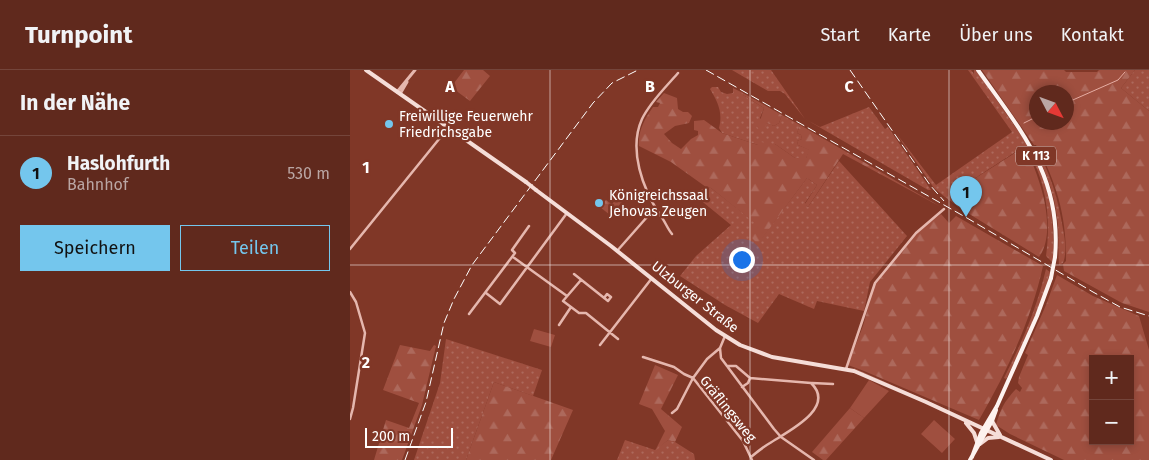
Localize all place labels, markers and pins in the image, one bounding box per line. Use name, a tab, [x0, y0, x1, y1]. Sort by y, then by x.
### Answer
place label: Freiwillige Feuerwehr Friedrichsgabe	[399, 108, 534, 141]
marker: Freiwillige Feuerwehr Friedrichsgabe	[383, 118, 395, 130]
pin: 1	[950, 176, 982, 217]
place label: Königreichssaal Jehovas Zeugen	[609, 187, 708, 220]
marker: Königreichssaal Jehovas Zeugen	[593, 197, 605, 209]

